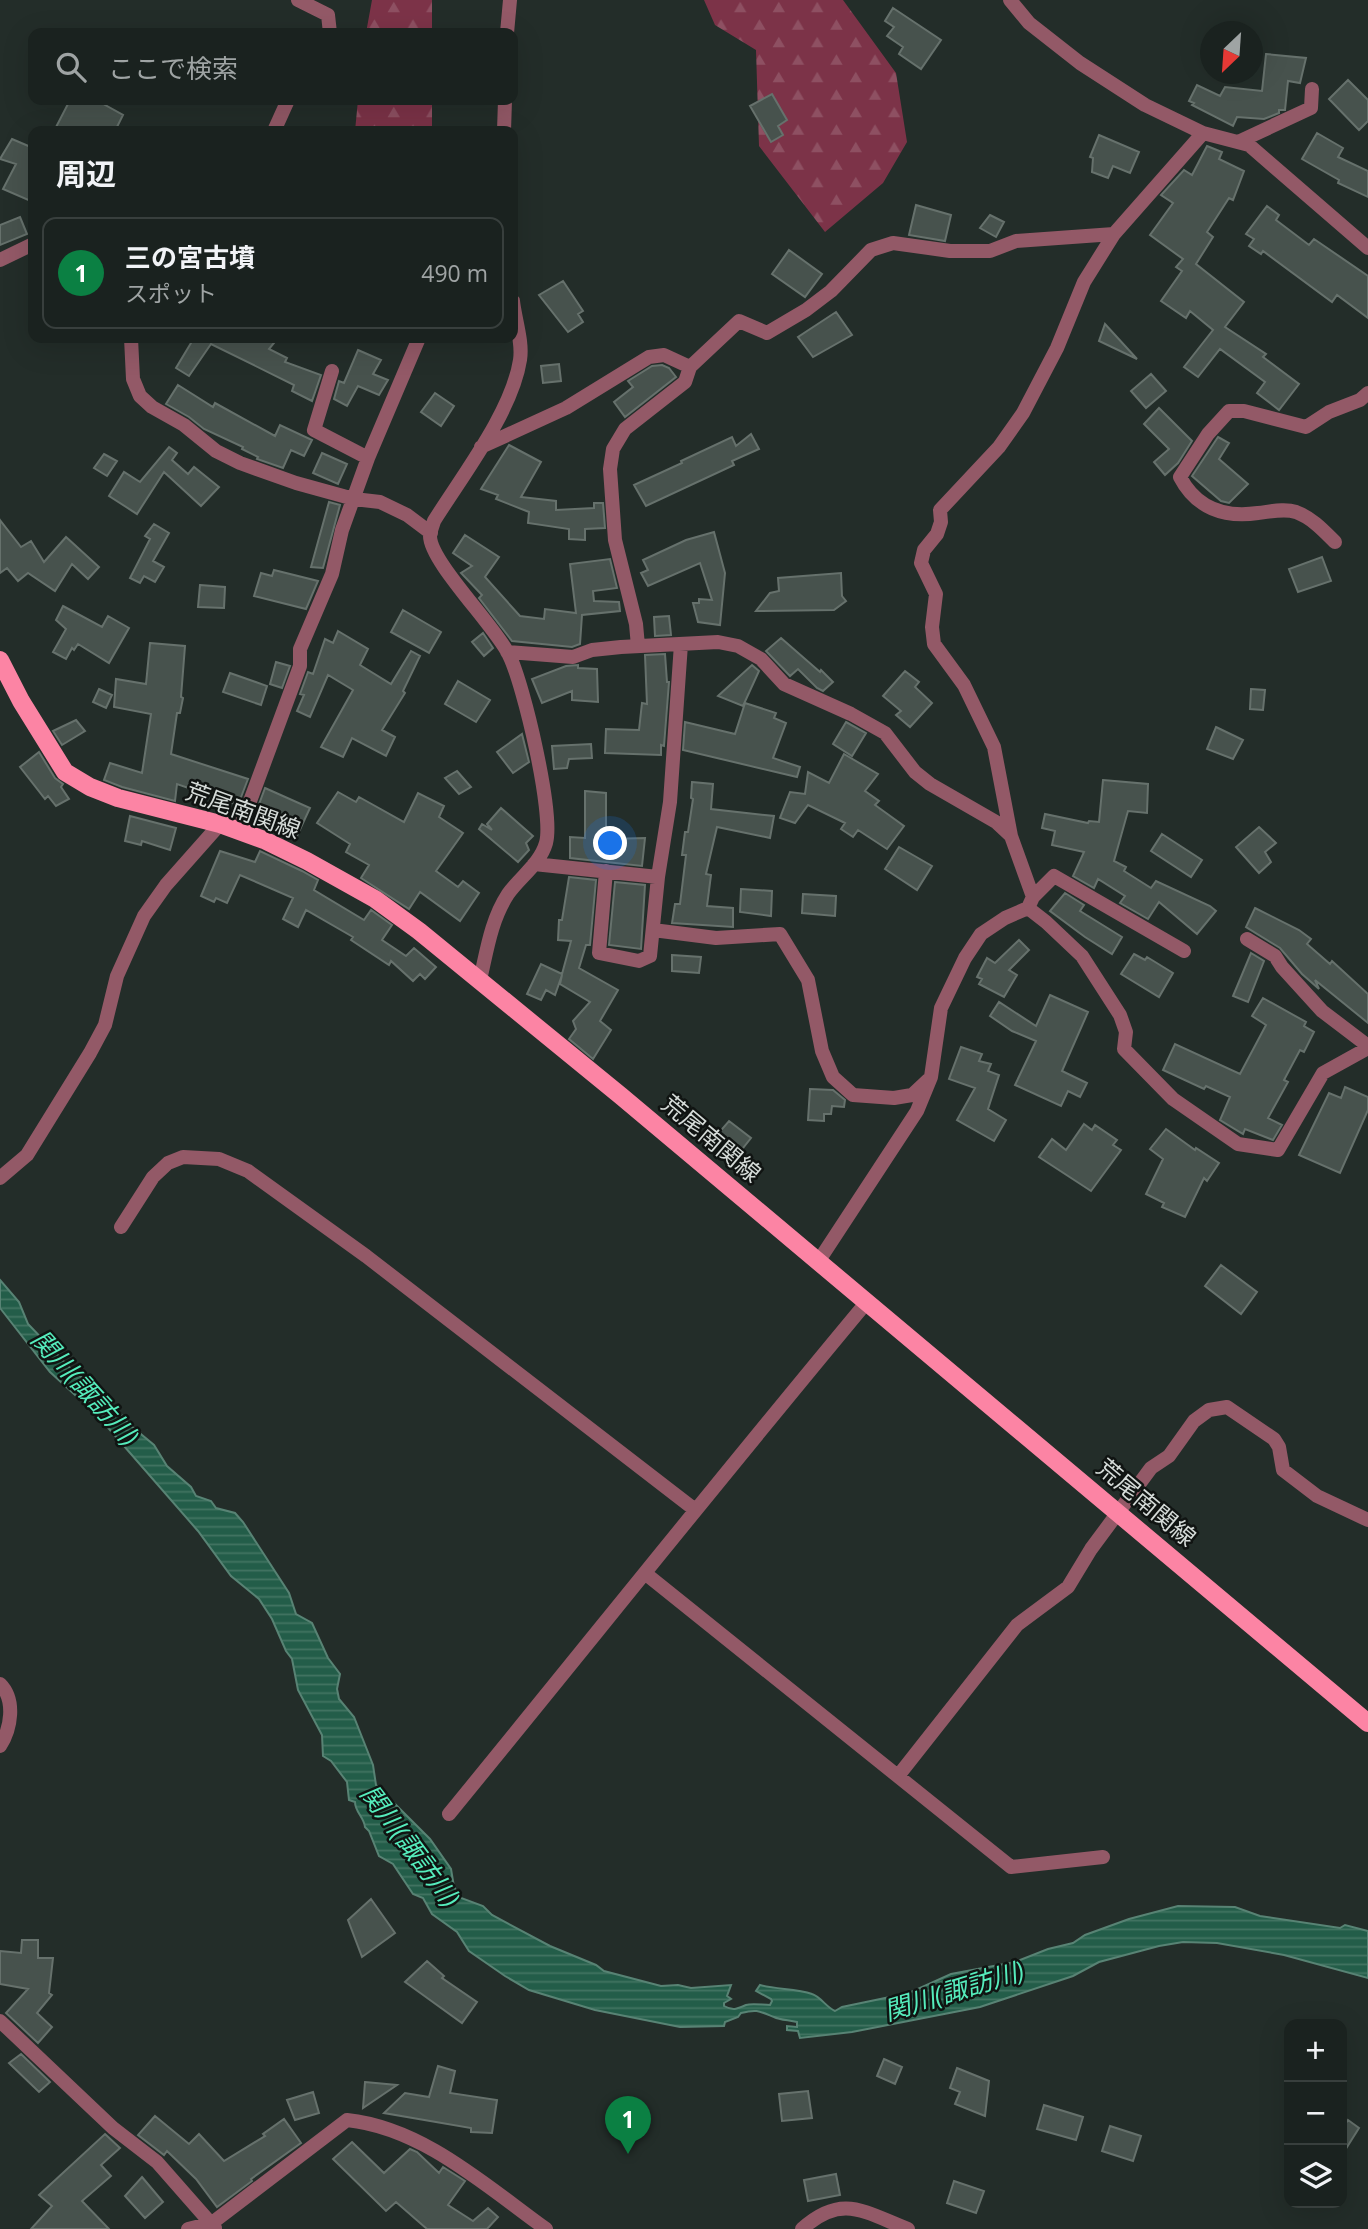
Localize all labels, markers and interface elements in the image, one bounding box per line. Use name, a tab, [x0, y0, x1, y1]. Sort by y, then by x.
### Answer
north arrow	[1200, 21, 1263, 84]
search box	[28, 28, 518, 105]
icon: search	[52, 48, 90, 86]
text: ここで検索	[108, 50, 238, 86]
text: 周辺	[56, 153, 116, 194]
text: 三の宮古墳	[125, 239, 255, 275]
text: 1	[74, 257, 88, 289]
text: 490 m	[421, 257, 488, 289]
text: スポット	[125, 277, 217, 309]
street label: 荒尾南関線	[181, 774, 306, 846]
your location	[593, 826, 627, 860]
street label: 荒尾南関線	[655, 1087, 769, 1189]
water label: 関川(諏訪川)	[24, 1321, 148, 1453]
street label: 荒尾南関線	[1090, 1451, 1204, 1553]
water label: 関川(諏訪川)	[353, 1777, 469, 1914]
water label: 関川(諏訪川)	[879, 1952, 1028, 2028]
map controls	[1284, 2019, 1347, 2208]
button: +	[1284, 2019, 1347, 2082]
button: −	[1284, 2082, 1347, 2145]
pin: 1	[605, 2096, 651, 2154]
button: layers	[1284, 2145, 1347, 2208]

